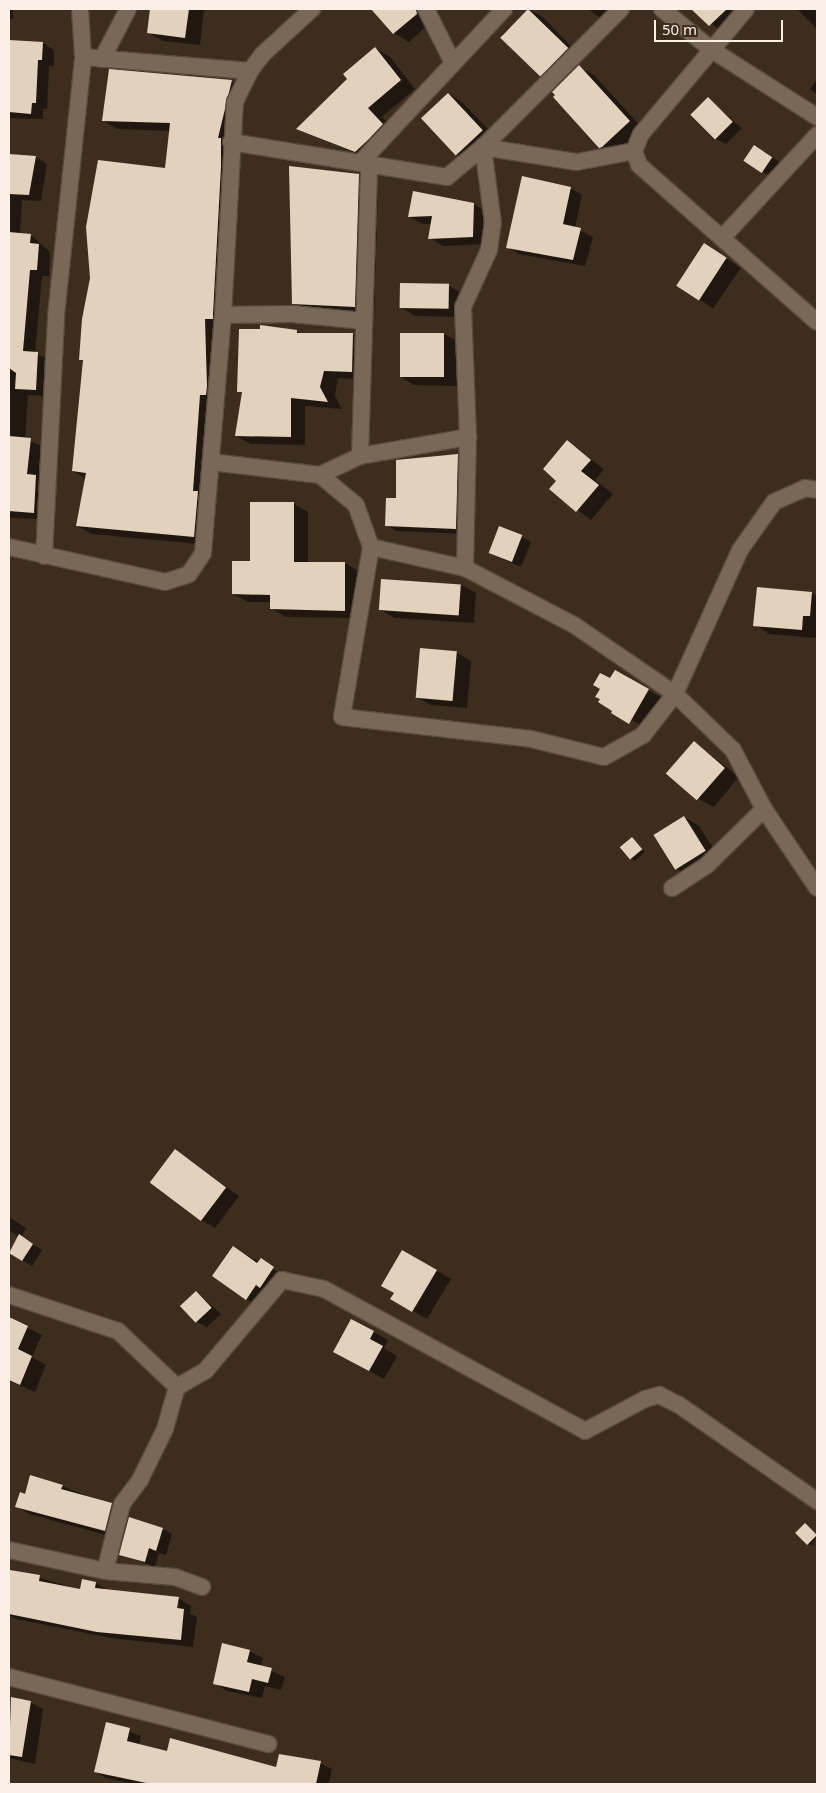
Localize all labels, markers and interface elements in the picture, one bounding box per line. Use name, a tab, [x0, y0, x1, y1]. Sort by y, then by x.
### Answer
scale bar	[656, 10, 785, 42]
text: 50 m	[662, 19, 697, 39]

